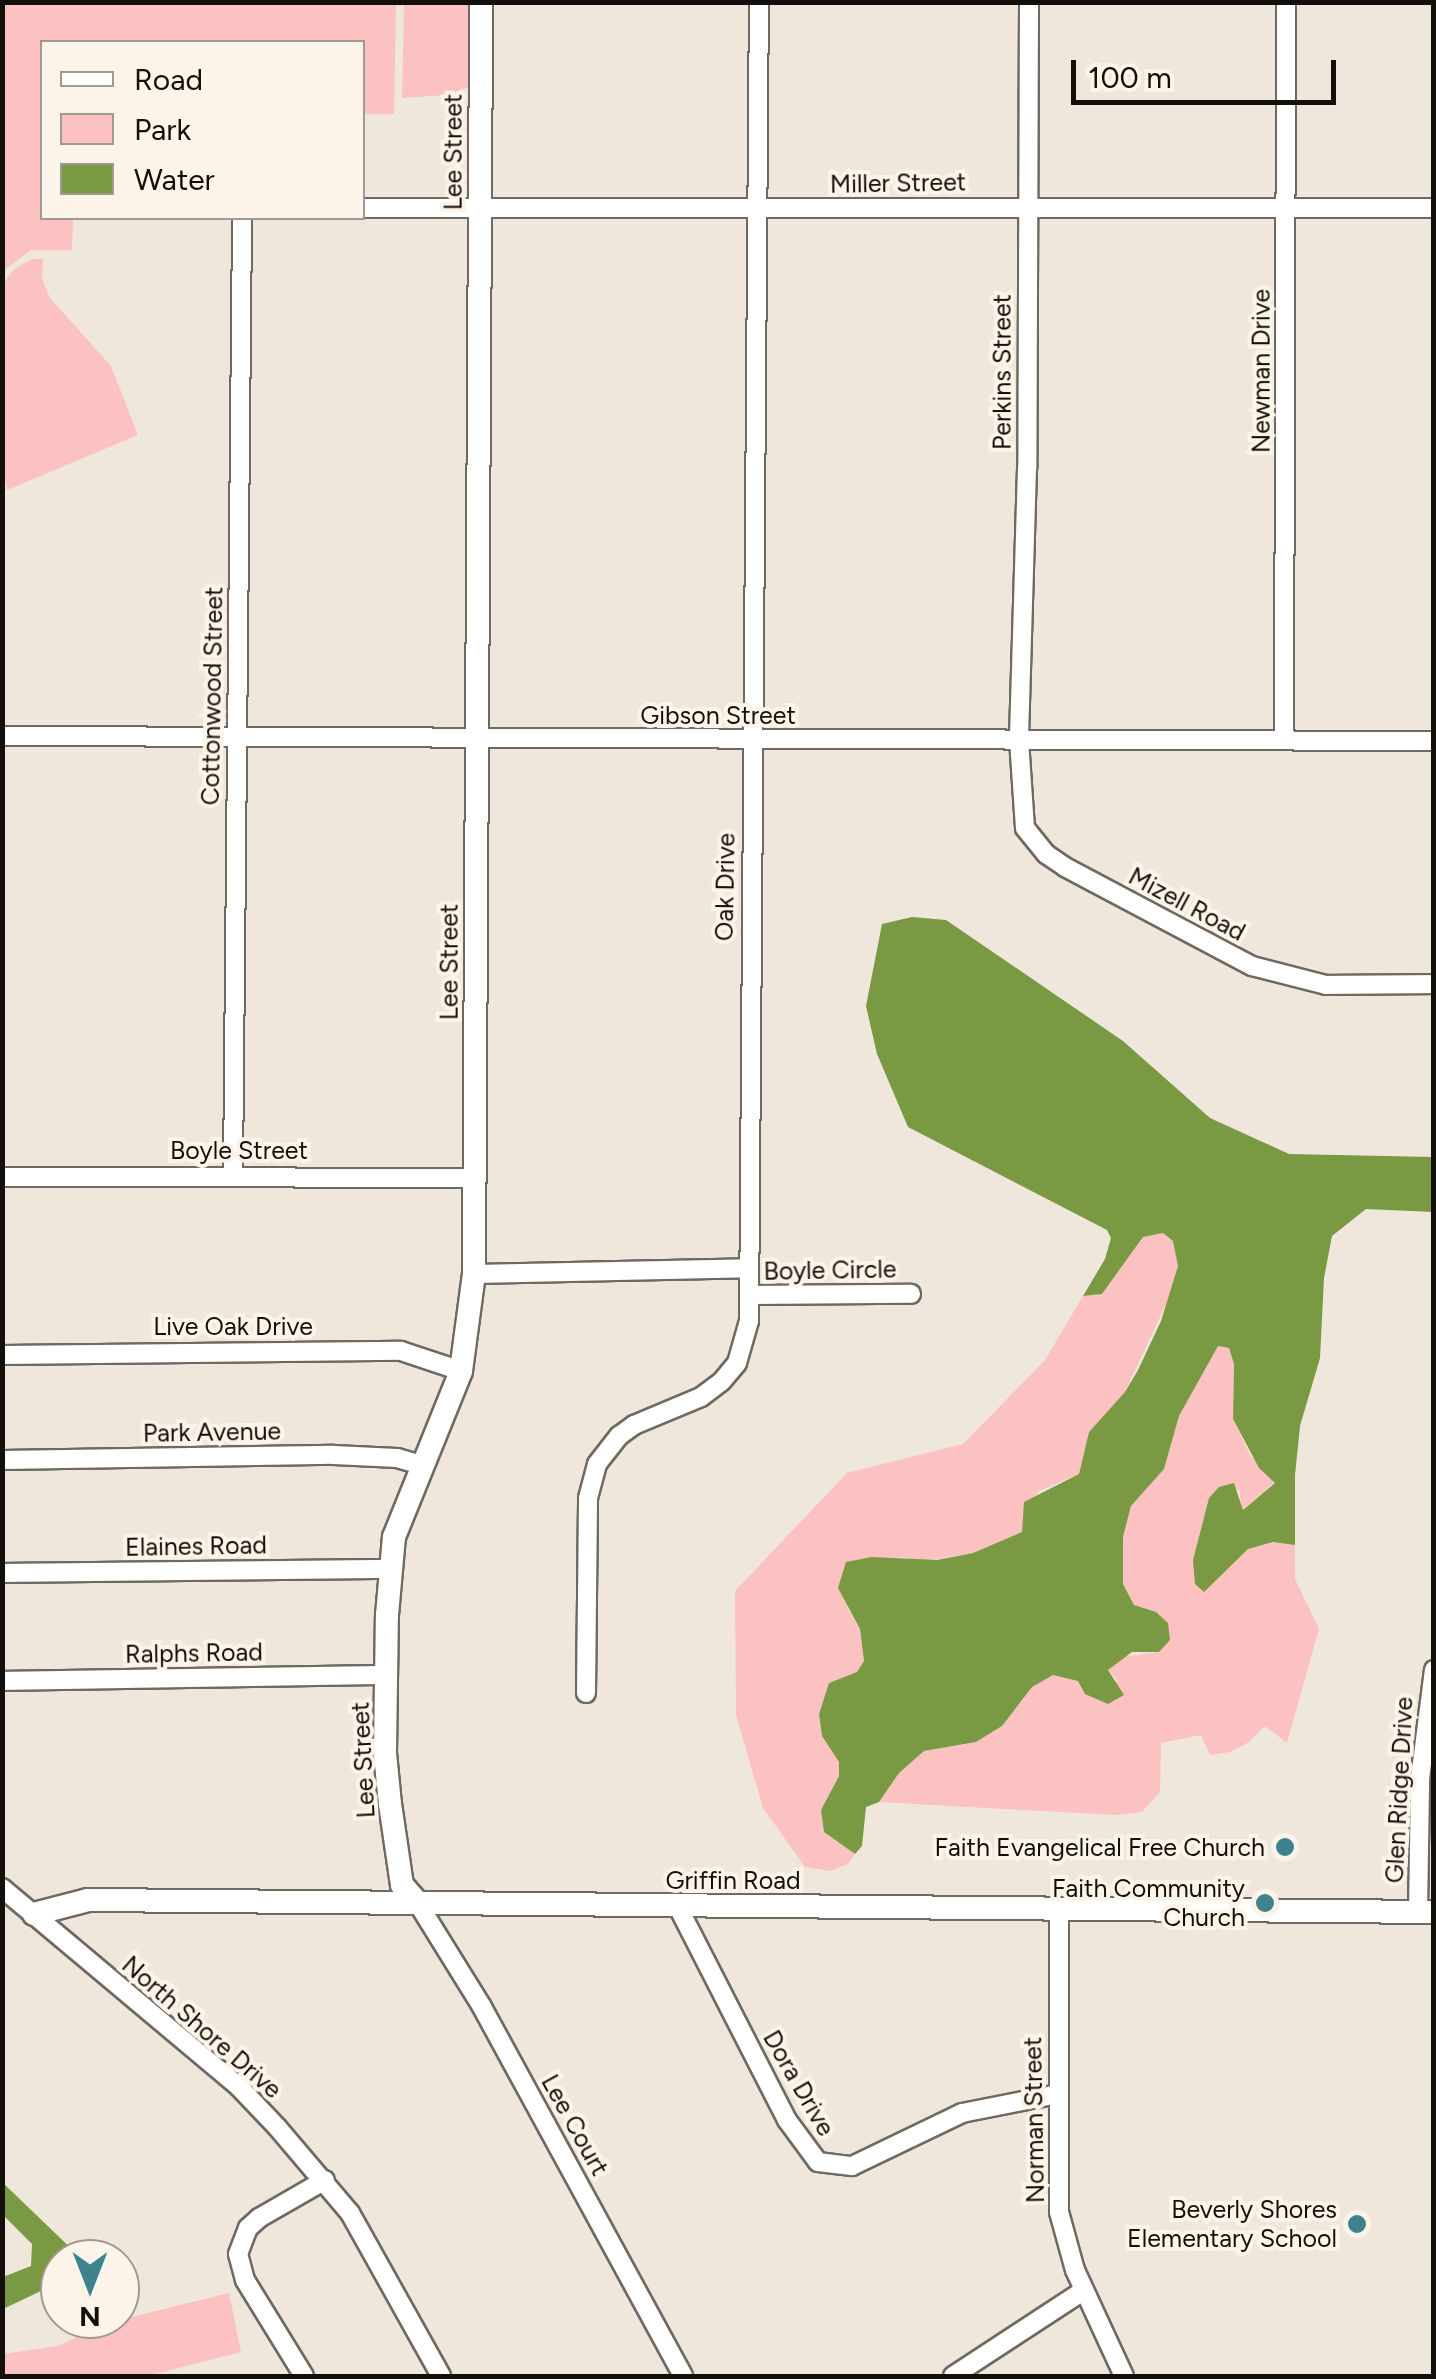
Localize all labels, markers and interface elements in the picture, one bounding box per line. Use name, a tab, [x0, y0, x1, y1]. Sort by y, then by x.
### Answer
legend	[40, 40, 365, 220]
scale bar	[1076, 40, 1341, 102]
text: 100 m	[1088, 59, 1172, 96]
text: Road	[134, 61, 203, 98]
street label: Lee Street	[438, 94, 468, 210]
text: Park	[134, 111, 191, 148]
text: Water	[134, 161, 215, 198]
street label: Miller Street	[830, 167, 966, 199]
street label: Newman Drive	[1246, 289, 1276, 453]
street label: Perkins Street	[987, 294, 1017, 450]
street label: Cottonwood Street	[195, 586, 229, 806]
street label: Gibson Street	[640, 700, 796, 730]
street label: Oak Drive	[709, 833, 741, 941]
street label: Mizell Road	[1124, 861, 1250, 947]
street label: Lee Street	[434, 904, 464, 1020]
street label: Boyle Street	[170, 1135, 308, 1165]
street label: Boyle Circle	[763, 1254, 897, 1286]
street label: Live Oak Drive	[153, 1311, 313, 1341]
street label: Park Avenue	[143, 1416, 281, 1448]
street label: Elaines Road	[125, 1530, 267, 1562]
street label: Ralphs Road	[125, 1637, 263, 1669]
street label: Glen Ridge Drive	[1379, 1696, 1419, 1884]
street label: Lee Street	[345, 1701, 381, 1819]
place label: Faith Evangelical Free Church	[935, 1832, 1265, 1862]
marker: Faith Evangelical Free Church	[1274, 1836, 1296, 1858]
street label: Griffin Road	[665, 1865, 801, 1895]
place label: Faith Community Church	[1052, 1874, 1245, 1933]
marker: Faith Community Church	[1254, 1892, 1276, 1914]
street label: North Shore Drive	[116, 1949, 288, 2105]
street label: Dora Drive	[757, 2025, 841, 2141]
street label: Norman Street	[1018, 2037, 1050, 2203]
street label: Lee Court	[535, 2069, 615, 2181]
place label: Beverly Shores Elementary School	[1127, 2195, 1337, 2254]
marker: Beverly Shores Elementary School	[1346, 2213, 1368, 2235]
north arrow	[40, 2239, 140, 2339]
text: N	[79, 2300, 101, 2334]

